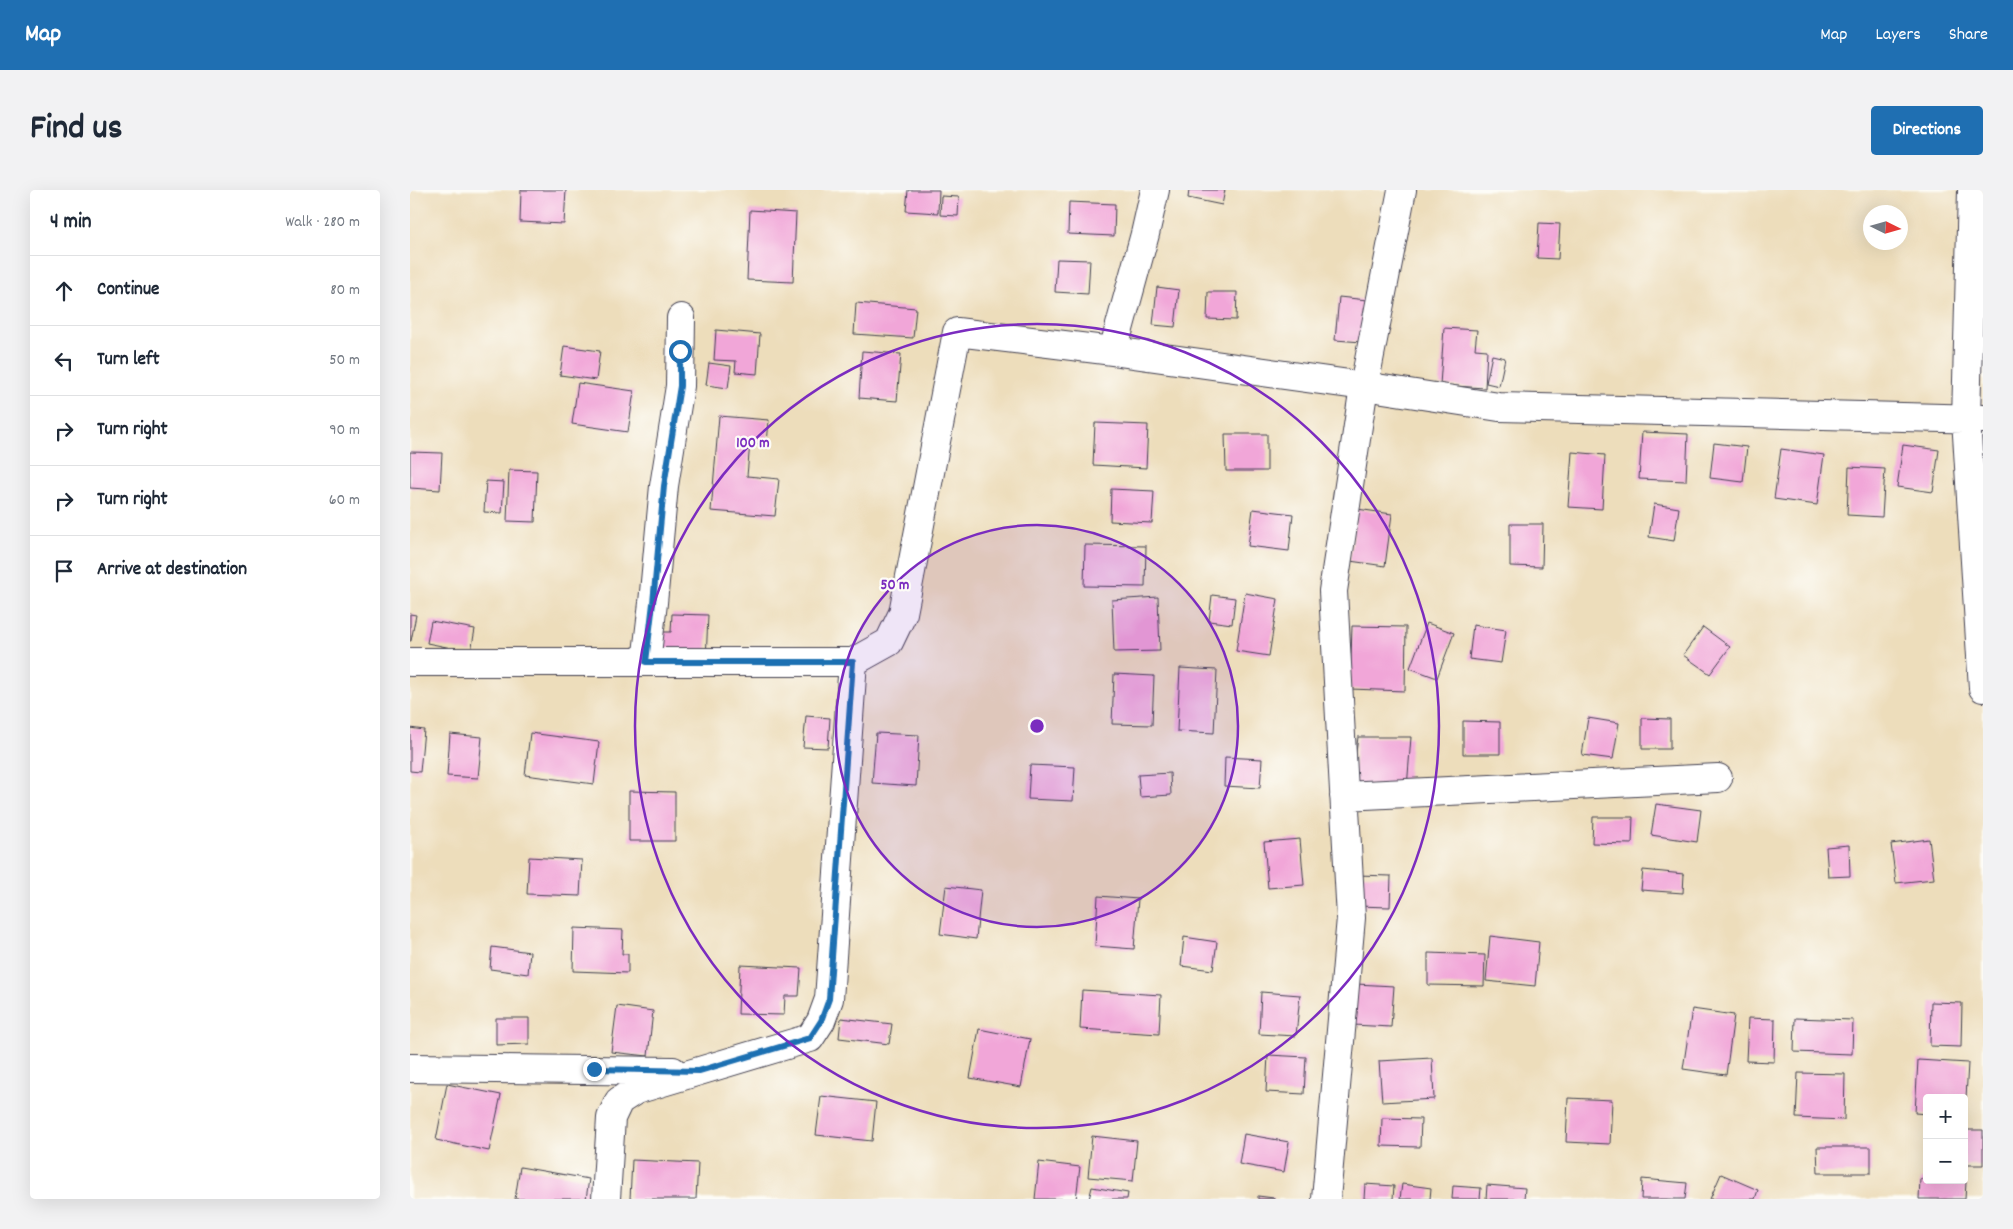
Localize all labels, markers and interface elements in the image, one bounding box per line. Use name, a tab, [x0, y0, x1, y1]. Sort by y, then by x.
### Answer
text: Map	[25, 18, 61, 52]
text: Map	[1820, 23, 1847, 48]
text: Layers	[1875, 23, 1921, 48]
text: Share	[1949, 23, 1988, 48]
text: Find us	[30, 105, 122, 155]
button: Directions	[1871, 106, 1983, 155]
north arrow	[1863, 205, 1908, 250]
text: 4 min	[50, 208, 92, 238]
text: Walk · 280 m	[285, 211, 360, 234]
icon: ahead	[50, 277, 78, 305]
text: Continue	[97, 277, 159, 304]
text: 80 m	[330, 279, 360, 302]
route start	[669, 340, 692, 363]
icon: left	[50, 347, 78, 375]
text: Turn left	[97, 347, 160, 374]
text: 50 m	[329, 349, 360, 372]
icon: right	[50, 417, 78, 445]
text: Turn right	[97, 417, 168, 444]
text: 90 m	[329, 419, 360, 442]
text: 100 m	[736, 433, 770, 455]
icon: right	[50, 487, 78, 515]
text: Turn right	[97, 487, 168, 514]
text: 60 m	[329, 489, 360, 512]
icon: arrive	[50, 557, 78, 585]
text: Arrive at destination	[97, 557, 247, 584]
text: 50 m	[881, 575, 909, 597]
centre of rings	[1028, 717, 1046, 735]
route end	[583, 1058, 606, 1081]
map controls	[1923, 1094, 1968, 1184]
button: +	[1923, 1094, 1968, 1139]
button: −	[1923, 1139, 1968, 1184]

